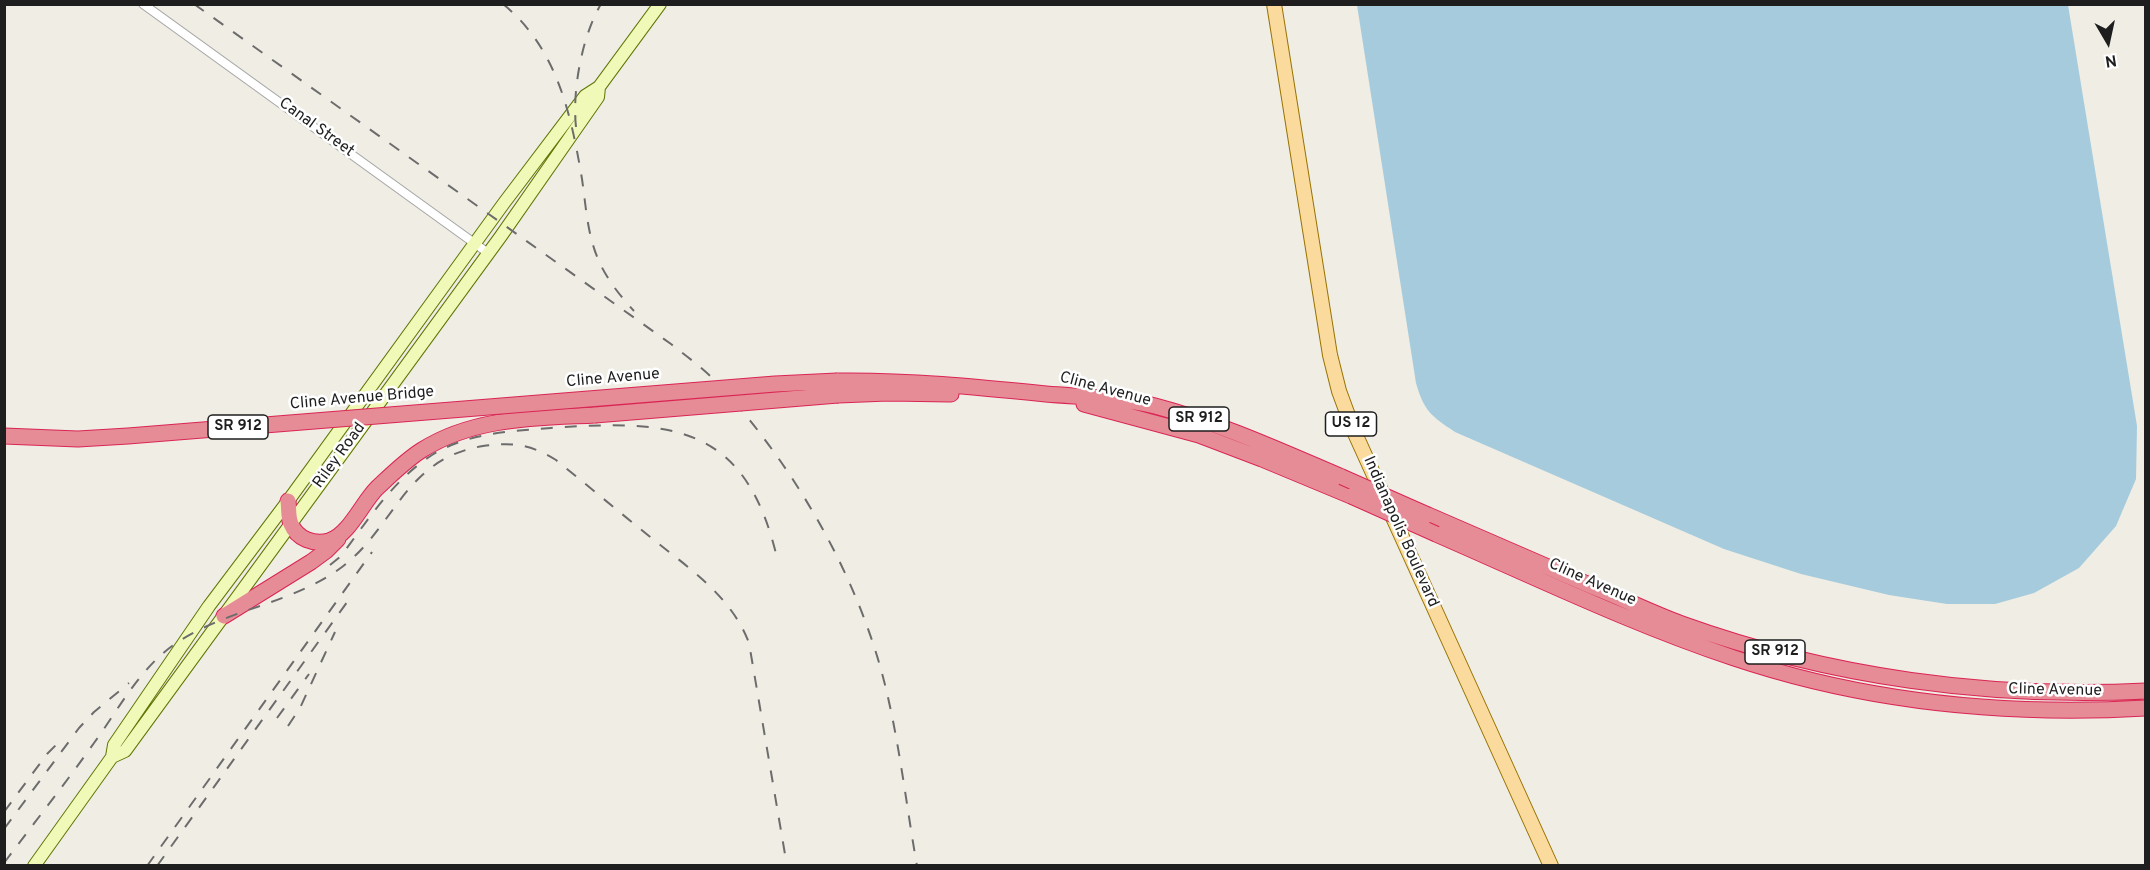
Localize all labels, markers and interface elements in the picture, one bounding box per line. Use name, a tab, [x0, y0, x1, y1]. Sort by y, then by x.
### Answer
north arrow	[2078, 12, 2138, 72]
text: N	[2104, 49, 2118, 71]
street label: Canal Street	[275, 94, 357, 162]
street label: Cline Avenue	[565, 365, 661, 393]
street label: Cline Avenue	[1057, 369, 1153, 411]
street label: Cline Avenue Bridge	[289, 383, 435, 415]
road number: SR 912	[1169, 407, 1229, 431]
road number: US 12	[1326, 412, 1376, 436]
road number: SR 912	[208, 415, 268, 439]
street label: Riley Road	[310, 419, 370, 493]
street label: Indianapolis Boulevard	[1358, 454, 1442, 610]
street label: Cline Avenue	[1545, 555, 1639, 611]
road number: SR 912	[1745, 640, 1805, 664]
street label: Cline Avenue	[2008, 681, 2102, 701]

